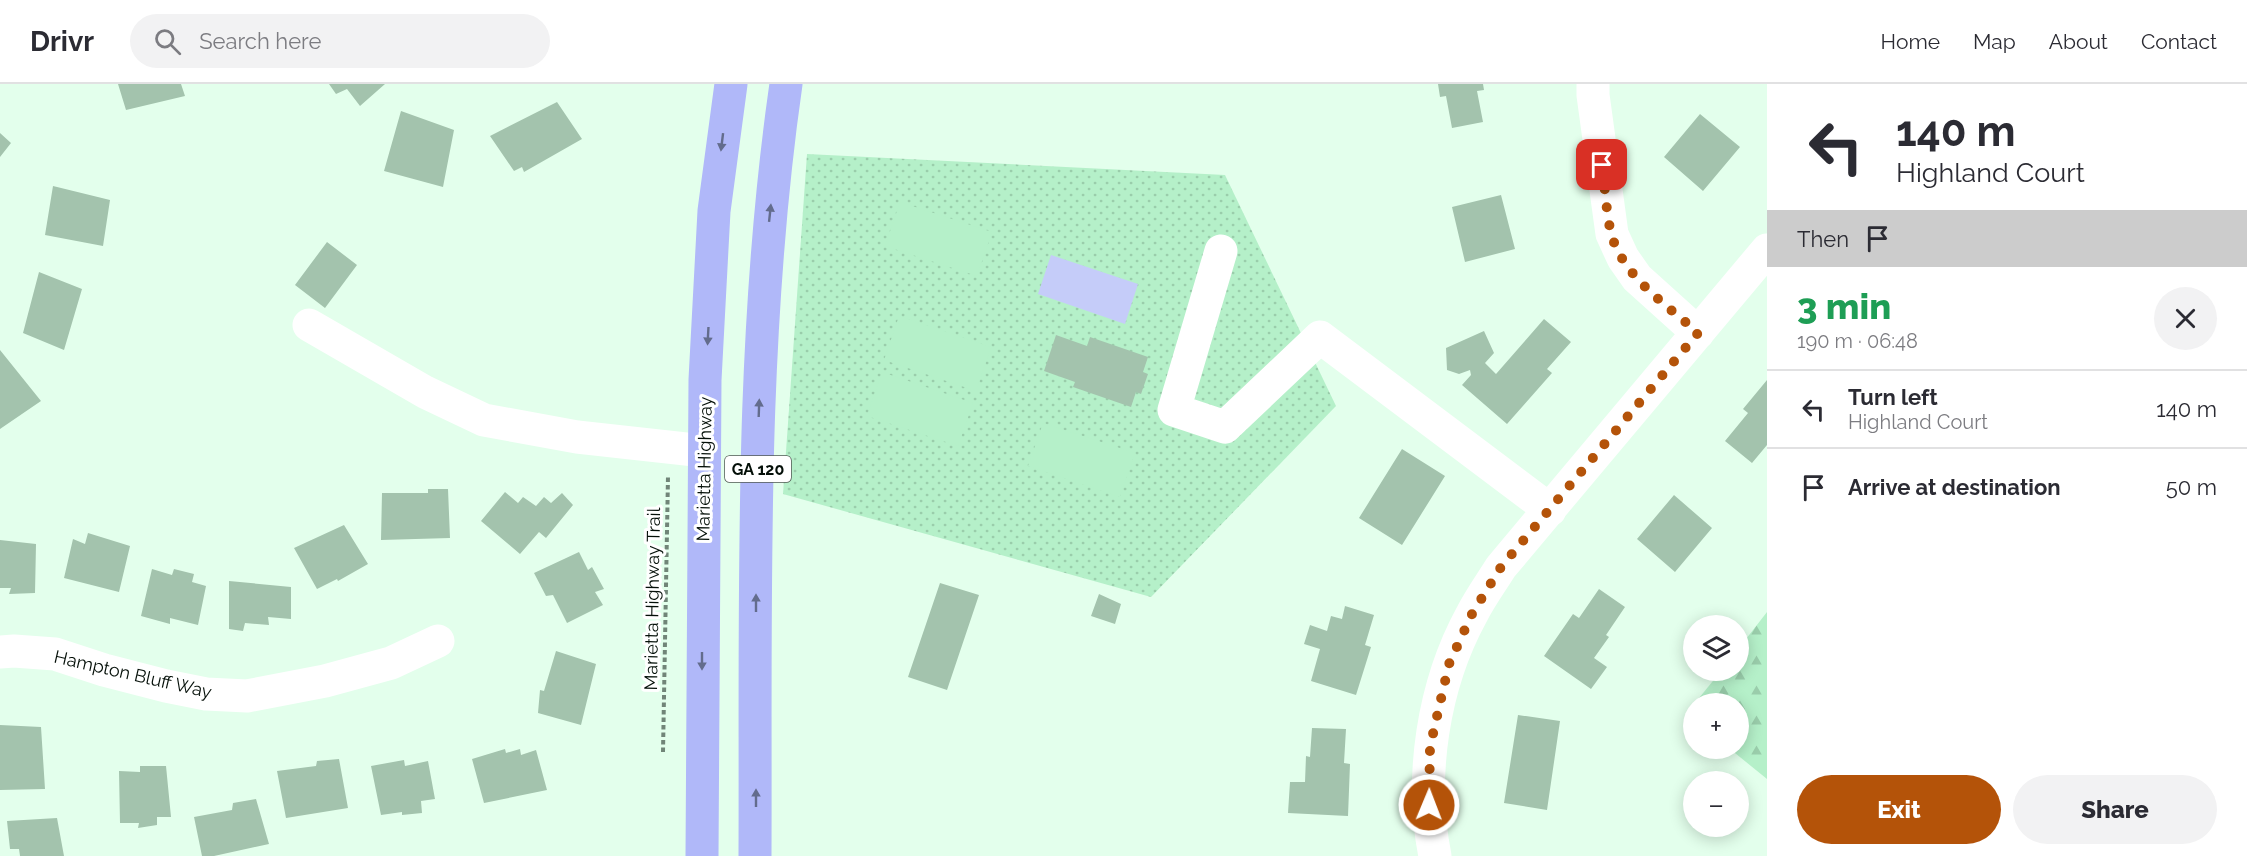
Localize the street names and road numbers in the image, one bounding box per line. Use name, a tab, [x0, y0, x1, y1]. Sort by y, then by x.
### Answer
street label: Marietta Highway	[692, 396, 716, 542]
road number: GA 120	[725, 456, 791, 482]
street label: Marietta Highway Trail	[640, 507, 664, 691]
street label: Hampton Bluff Way	[52, 646, 214, 702]

